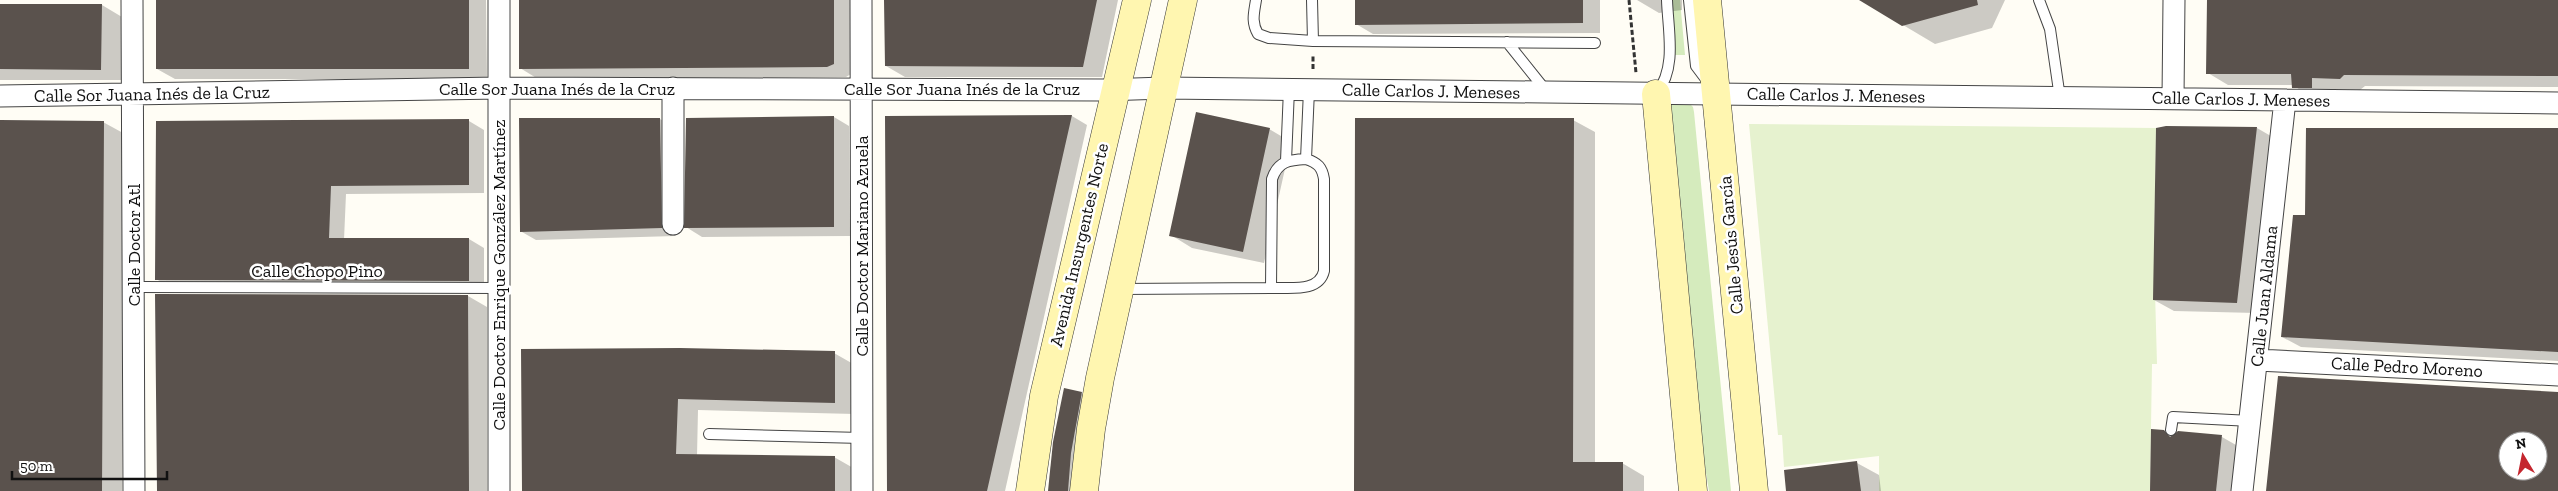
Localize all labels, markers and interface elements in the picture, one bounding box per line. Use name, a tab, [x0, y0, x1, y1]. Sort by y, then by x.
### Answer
street label: Calle Sor Juana Inés de la Cruz	[439, 78, 675, 100]
street label: Calle Sor Juana Inés de la Cruz	[844, 78, 1080, 100]
street label: Calle Carlos J. Meneses	[1342, 78, 1520, 104]
street label: Calle Sor Juana Inés de la Cruz	[34, 81, 270, 107]
street label: Calle Carlos J. Meneses	[1747, 82, 1925, 108]
street label: Calle Carlos J. Meneses	[2152, 86, 2330, 112]
street label: Calle Doctor Enrique González Martínez	[488, 119, 510, 431]
street label: Calle Doctor Mariano Azuela	[851, 135, 873, 356]
street label: Avenida Insurgentes Norte	[1045, 141, 1113, 349]
street label: Calle Jesús García	[1714, 174, 1748, 315]
street label: Calle Doctor Atl	[123, 184, 145, 306]
street label: Calle Juan Aldama	[2246, 224, 2282, 368]
street label: Calle Chopo Pino	[251, 260, 383, 282]
street label: Calle Pedro Moreno	[2331, 352, 2483, 382]
north arrow	[2498, 431, 2548, 481]
text: N	[2514, 434, 2528, 453]
scale bar	[12, 448, 168, 480]
text: 50 m	[20, 457, 53, 475]

